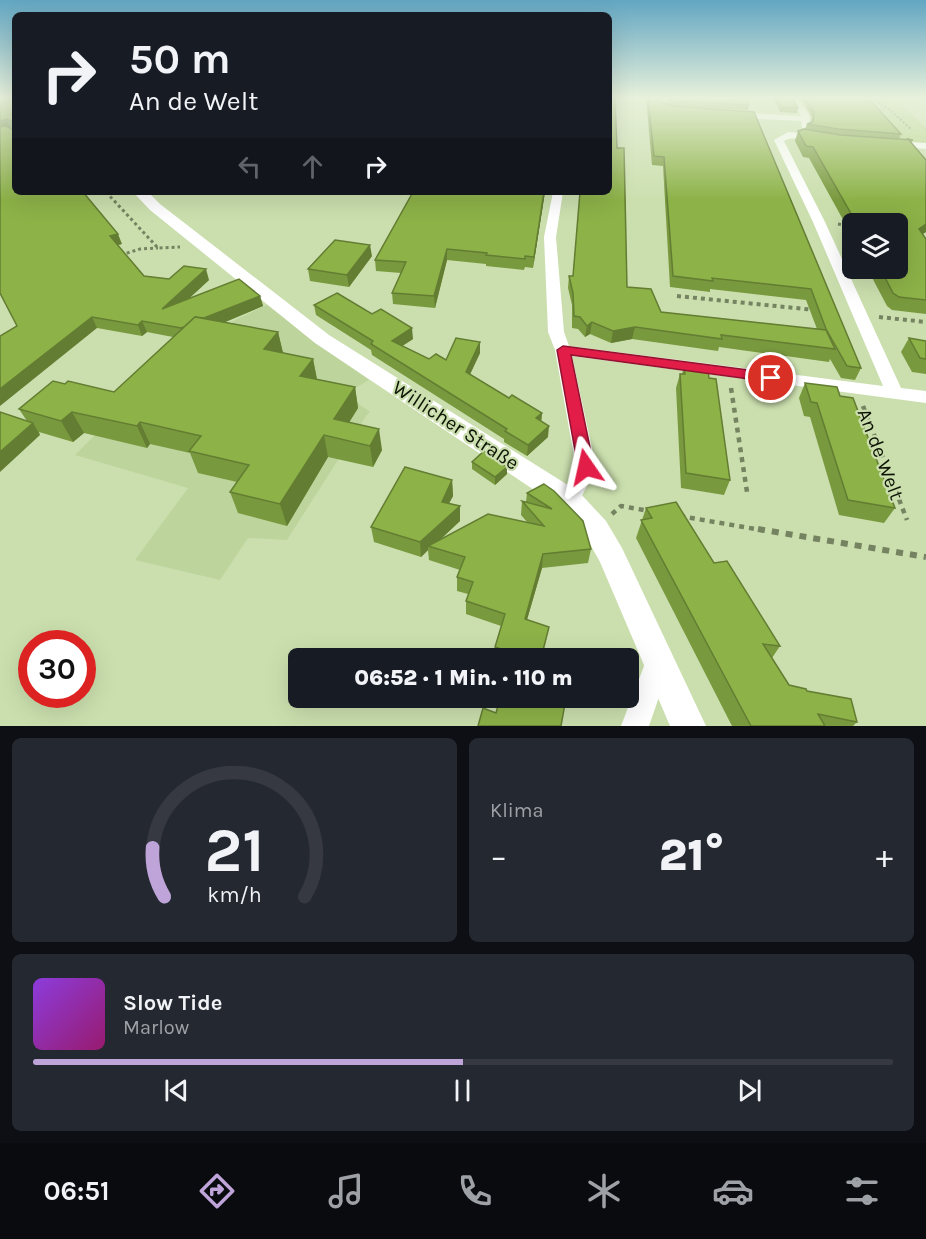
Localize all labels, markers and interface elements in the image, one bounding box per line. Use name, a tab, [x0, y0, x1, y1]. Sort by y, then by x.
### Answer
text: 50 m	[129, 34, 231, 84]
icon: right	[30, 36, 108, 114]
text: An de Welt	[129, 85, 258, 117]
icon: left	[233, 150, 266, 183]
icon: ahead	[296, 150, 329, 183]
icon: right	[359, 150, 392, 183]
map controls	[842, 213, 908, 279]
button: layers	[842, 213, 908, 279]
pin	[745, 352, 796, 403]
icon: arrive	[754, 361, 787, 394]
street label: Willicher Straße	[388, 376, 523, 475]
street label: An de Welt	[853, 405, 909, 503]
position arrow	[554, 435, 618, 499]
speed limit sign: 30	[18, 630, 96, 708]
text: 06:52 · 1 Min. · 110 m	[354, 665, 573, 691]
text: Klima	[490, 799, 543, 822]
text: 21	[204, 814, 264, 887]
text: 21°	[659, 829, 724, 881]
text: −	[490, 837, 507, 875]
text: +	[876, 837, 893, 875]
text: km/h	[207, 882, 262, 907]
text: Slow Tide	[123, 990, 223, 1016]
text: Marlow	[123, 1016, 189, 1039]
icon: previous	[160, 1074, 193, 1107]
icon: pause	[446, 1074, 479, 1107]
icon: next	[733, 1074, 766, 1107]
icon: directions	[196, 1170, 238, 1212]
icon: music	[325, 1170, 367, 1212]
icon: phone	[454, 1170, 496, 1212]
icon: climate	[583, 1170, 625, 1212]
icon: car	[712, 1170, 754, 1212]
icon: filters	[841, 1170, 883, 1212]
text: 06:51	[43, 1175, 110, 1207]

